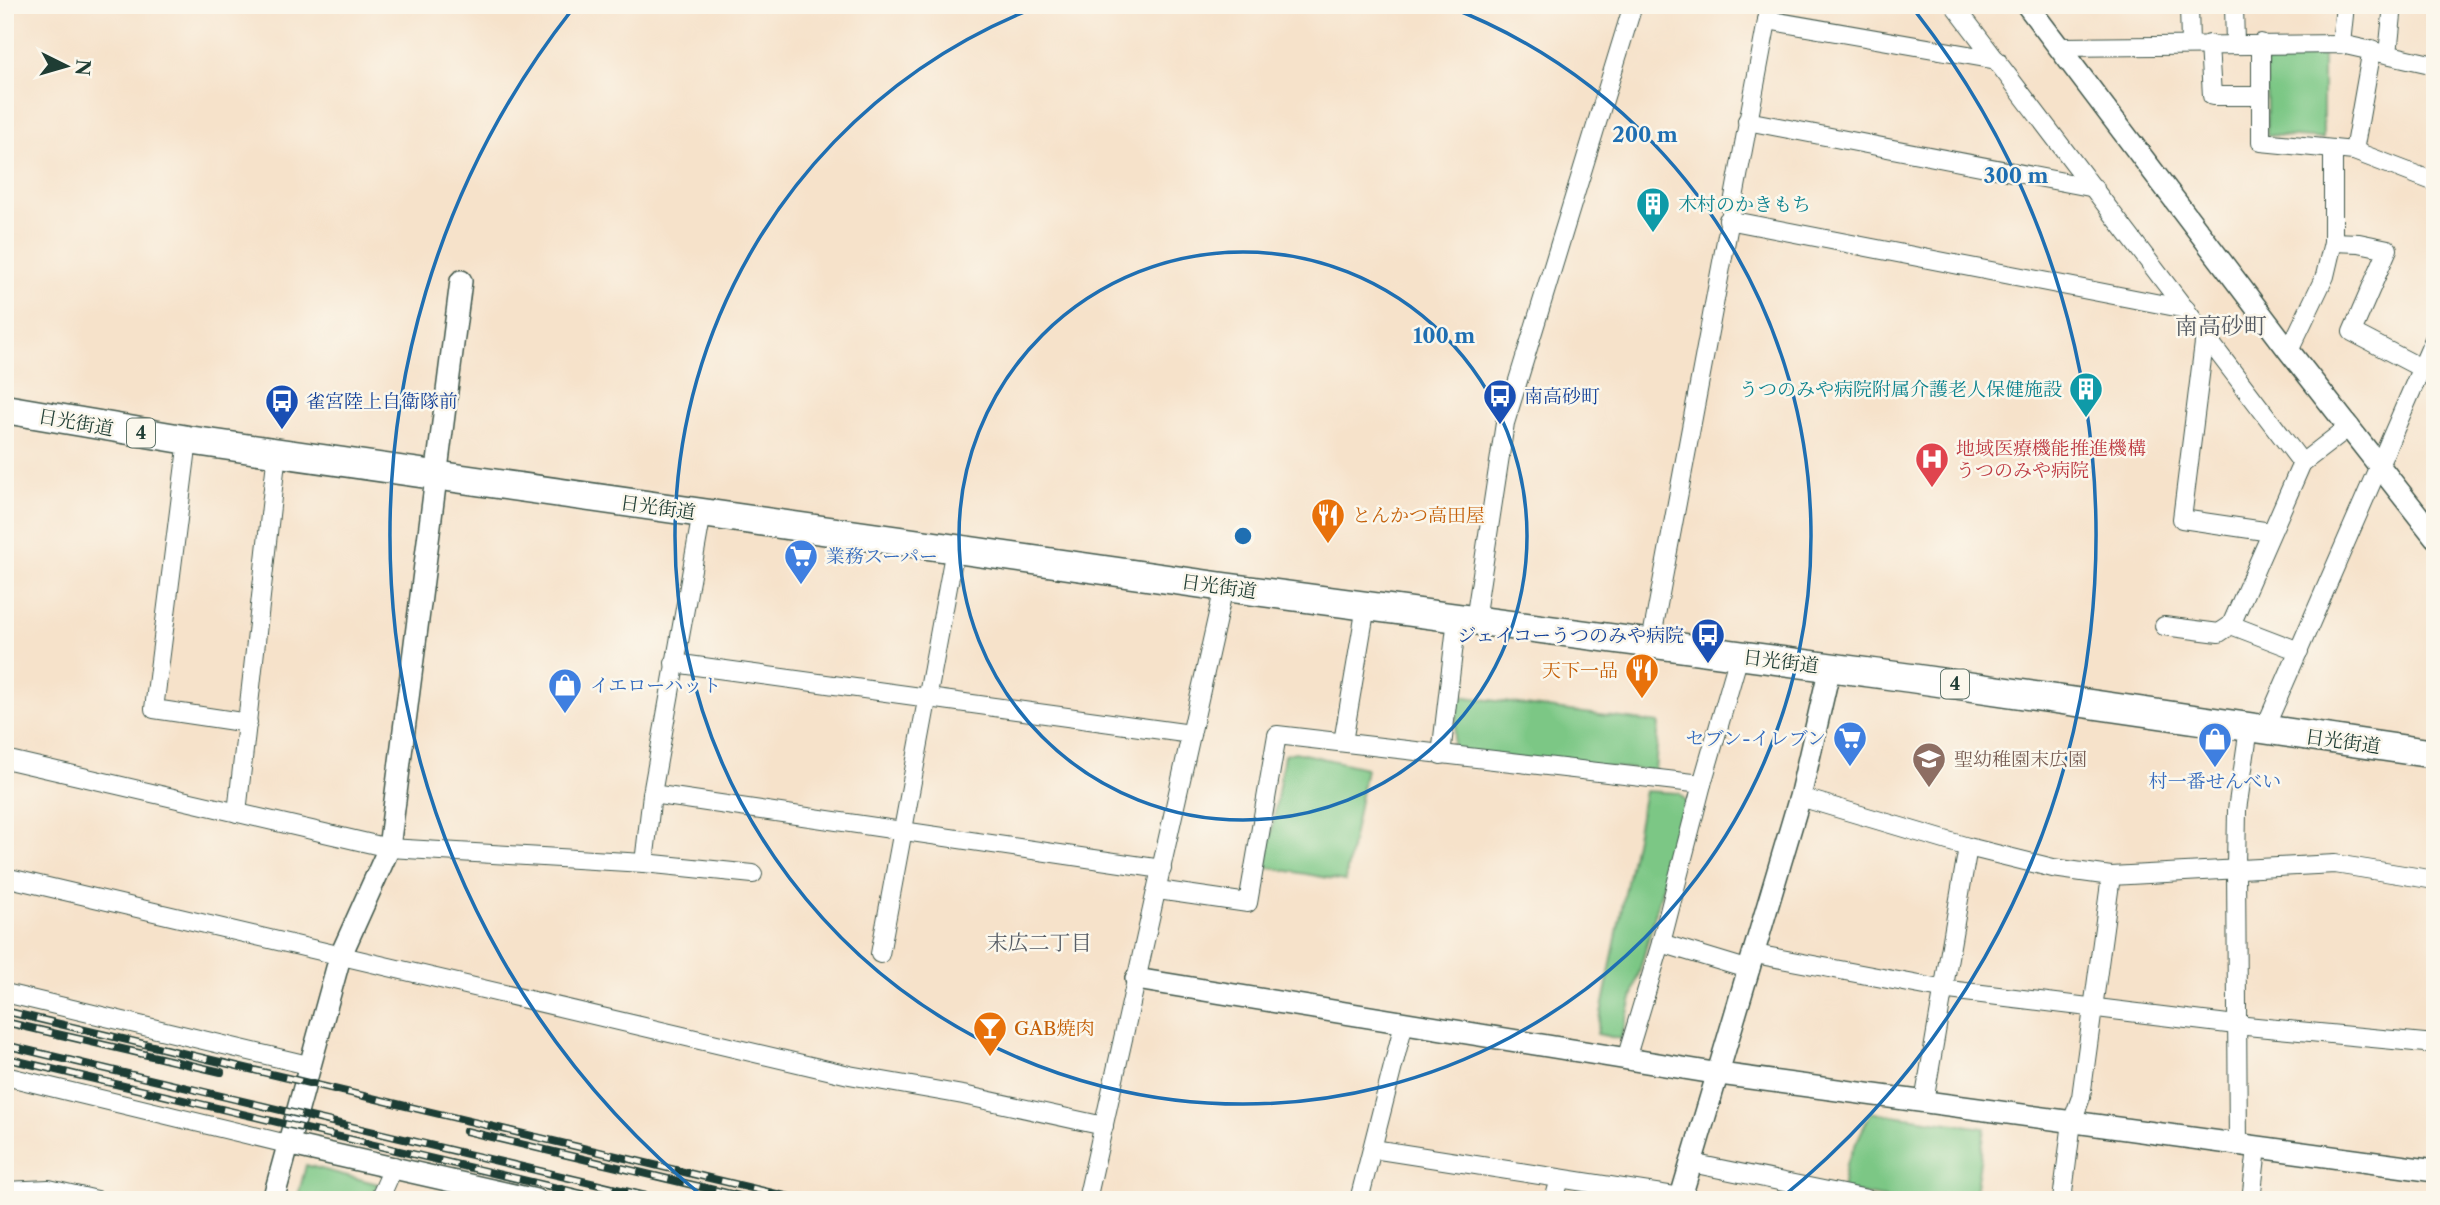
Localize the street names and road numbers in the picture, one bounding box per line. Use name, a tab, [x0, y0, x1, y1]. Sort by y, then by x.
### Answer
street label: 日光街道	[36, 405, 115, 440]
road number: 4	[127, 418, 155, 447]
street label: 日光街道	[619, 491, 697, 524]
street label: 日光街道	[1180, 570, 1258, 603]
street label: 日光街道	[1742, 645, 1820, 678]
road number: 4	[1941, 670, 1969, 698]
street label: 日光街道	[2304, 725, 2382, 758]

